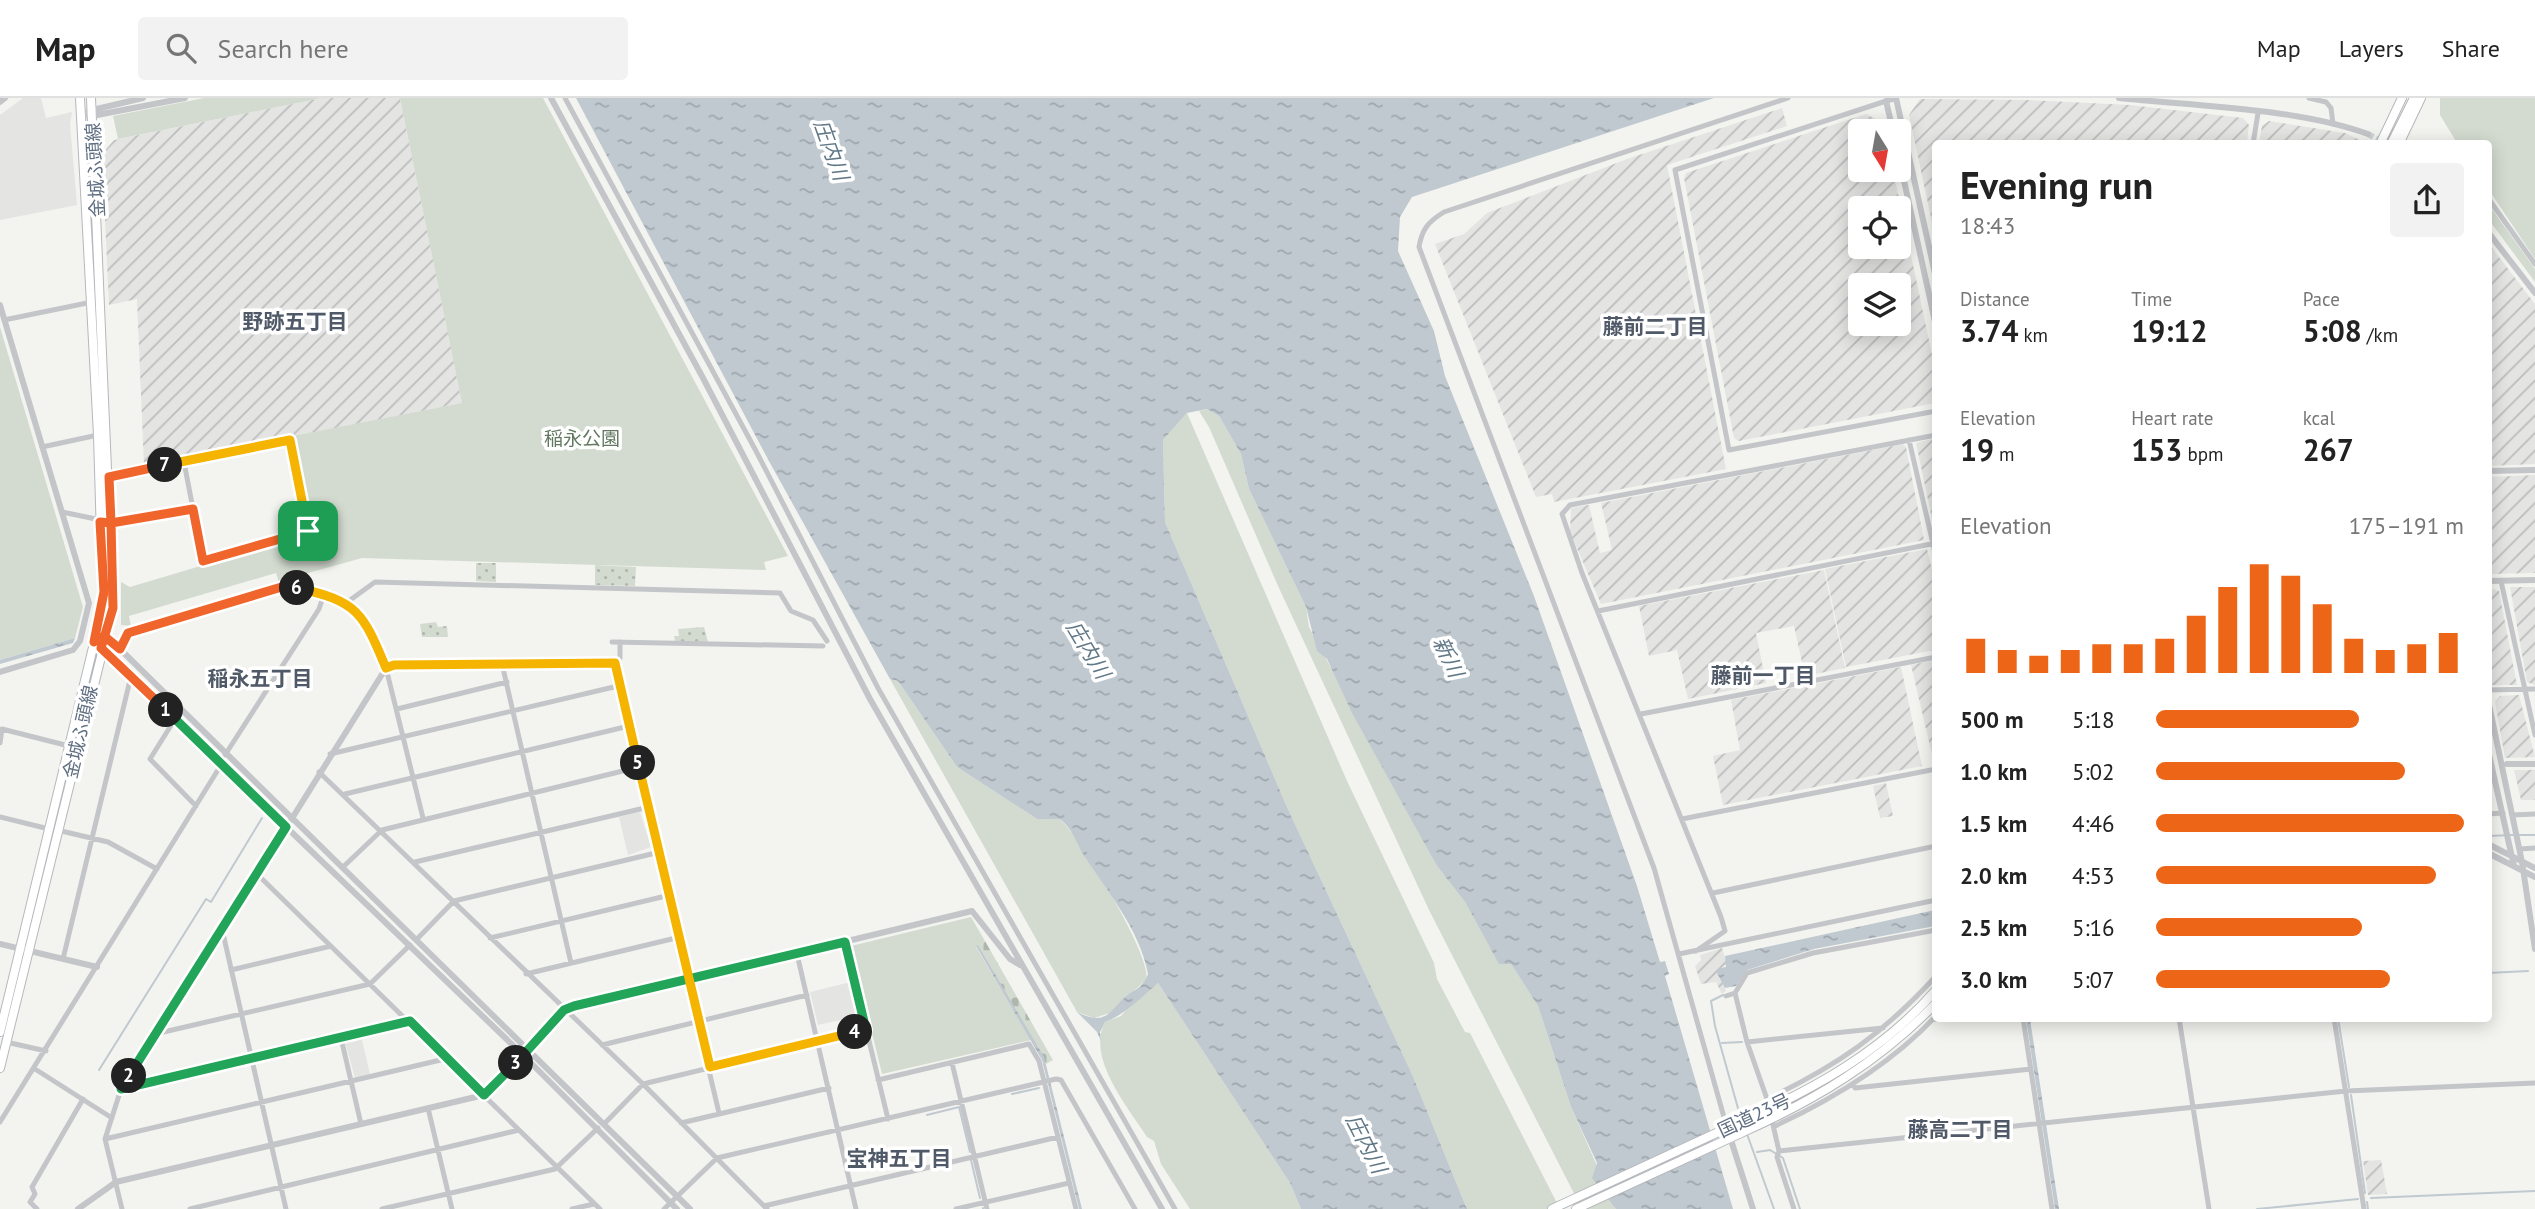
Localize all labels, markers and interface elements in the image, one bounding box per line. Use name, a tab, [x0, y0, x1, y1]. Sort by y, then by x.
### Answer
search box	[138, 17, 628, 80]
text: Map	[35, 27, 96, 70]
icon: search	[162, 29, 200, 67]
text: Search here	[218, 32, 349, 65]
text: Map	[2257, 33, 2301, 64]
text: Layers	[2339, 33, 2404, 64]
text: Share	[2442, 33, 2500, 64]
water label: 庄内川	[808, 116, 856, 186]
north arrow	[1848, 119, 1911, 182]
map controls	[1848, 119, 1911, 336]
street label: 金城ふ頭線	[81, 122, 109, 218]
text: Evening run	[1960, 160, 2153, 209]
button: share	[2390, 163, 2464, 237]
button: locate	[1848, 196, 1911, 259]
text: 18:43	[1960, 211, 2015, 240]
button: layers	[1848, 273, 1911, 336]
text: Distance	[1960, 287, 2030, 311]
text: Time	[2131, 287, 2172, 311]
text: Pace	[2303, 287, 2340, 311]
district label: 野跡五丁目	[243, 308, 348, 335]
text: 3.74	[1960, 311, 2018, 350]
text: 19:12	[2131, 311, 2207, 350]
text: 5:08	[2303, 311, 2362, 350]
district label: 藤前二丁目	[1603, 313, 1708, 340]
text: km	[2018, 323, 2048, 347]
text: /km	[2362, 323, 2398, 347]
text: Elevation	[1960, 406, 2036, 430]
text: Heart rate	[2131, 406, 2213, 430]
text: kcal	[2303, 406, 2335, 430]
park label: 稲永公園	[544, 426, 620, 450]
text: 19	[1960, 430, 1994, 469]
text: 153	[2131, 430, 2182, 469]
text: 267	[2303, 430, 2354, 469]
text: m	[1994, 442, 2015, 466]
text: bpm	[2182, 442, 2223, 466]
pin: 7	[148, 448, 182, 482]
text: 7	[159, 452, 170, 476]
pin	[278, 501, 338, 561]
text: Elevation	[1960, 511, 2052, 540]
text: 175–191 m	[2349, 511, 2464, 540]
icon: arrive	[289, 512, 327, 550]
pin: 6	[280, 570, 314, 606]
text: 6	[291, 575, 302, 599]
water label: 庄内川	[1061, 616, 1117, 685]
water label: 新川	[1427, 632, 1470, 683]
district label: 藤前一丁目	[1711, 662, 1816, 689]
district label: 稲永五丁目	[208, 665, 313, 692]
street label: 金城ふ頭線	[58, 683, 102, 781]
pin: 1	[148, 692, 184, 728]
text: 1	[160, 697, 171, 721]
text: 500 m	[1960, 705, 2023, 734]
text: 5:18	[2072, 705, 2115, 734]
pin: 5	[620, 746, 656, 780]
text: 5	[632, 750, 643, 774]
text: 1.0 km	[1960, 757, 2027, 786]
text: 5:02	[2072, 757, 2115, 786]
text: 1.5 km	[1960, 809, 2027, 838]
text: 4:46	[2072, 809, 2115, 838]
text: 2.0 km	[1960, 861, 2027, 890]
text: 4:53	[2072, 861, 2115, 890]
text: 2.5 km	[1960, 913, 2027, 942]
text: 5:16	[2072, 913, 2115, 942]
text: 3.0 km	[1960, 965, 2027, 994]
text: 5:07	[2072, 965, 2115, 994]
pin: 4	[838, 1014, 872, 1049]
text: 4	[849, 1019, 860, 1043]
pin: 3	[498, 1046, 534, 1080]
text: 3	[510, 1050, 521, 1074]
pin: 2	[111, 1058, 146, 1094]
text: 2	[123, 1063, 134, 1087]
street label: 国道23号	[1714, 1088, 1794, 1142]
water label: 庄内川	[1340, 1110, 1394, 1180]
district label: 藤高二丁目	[1908, 1116, 2013, 1143]
district label: 宝神五丁目	[847, 1145, 952, 1172]

